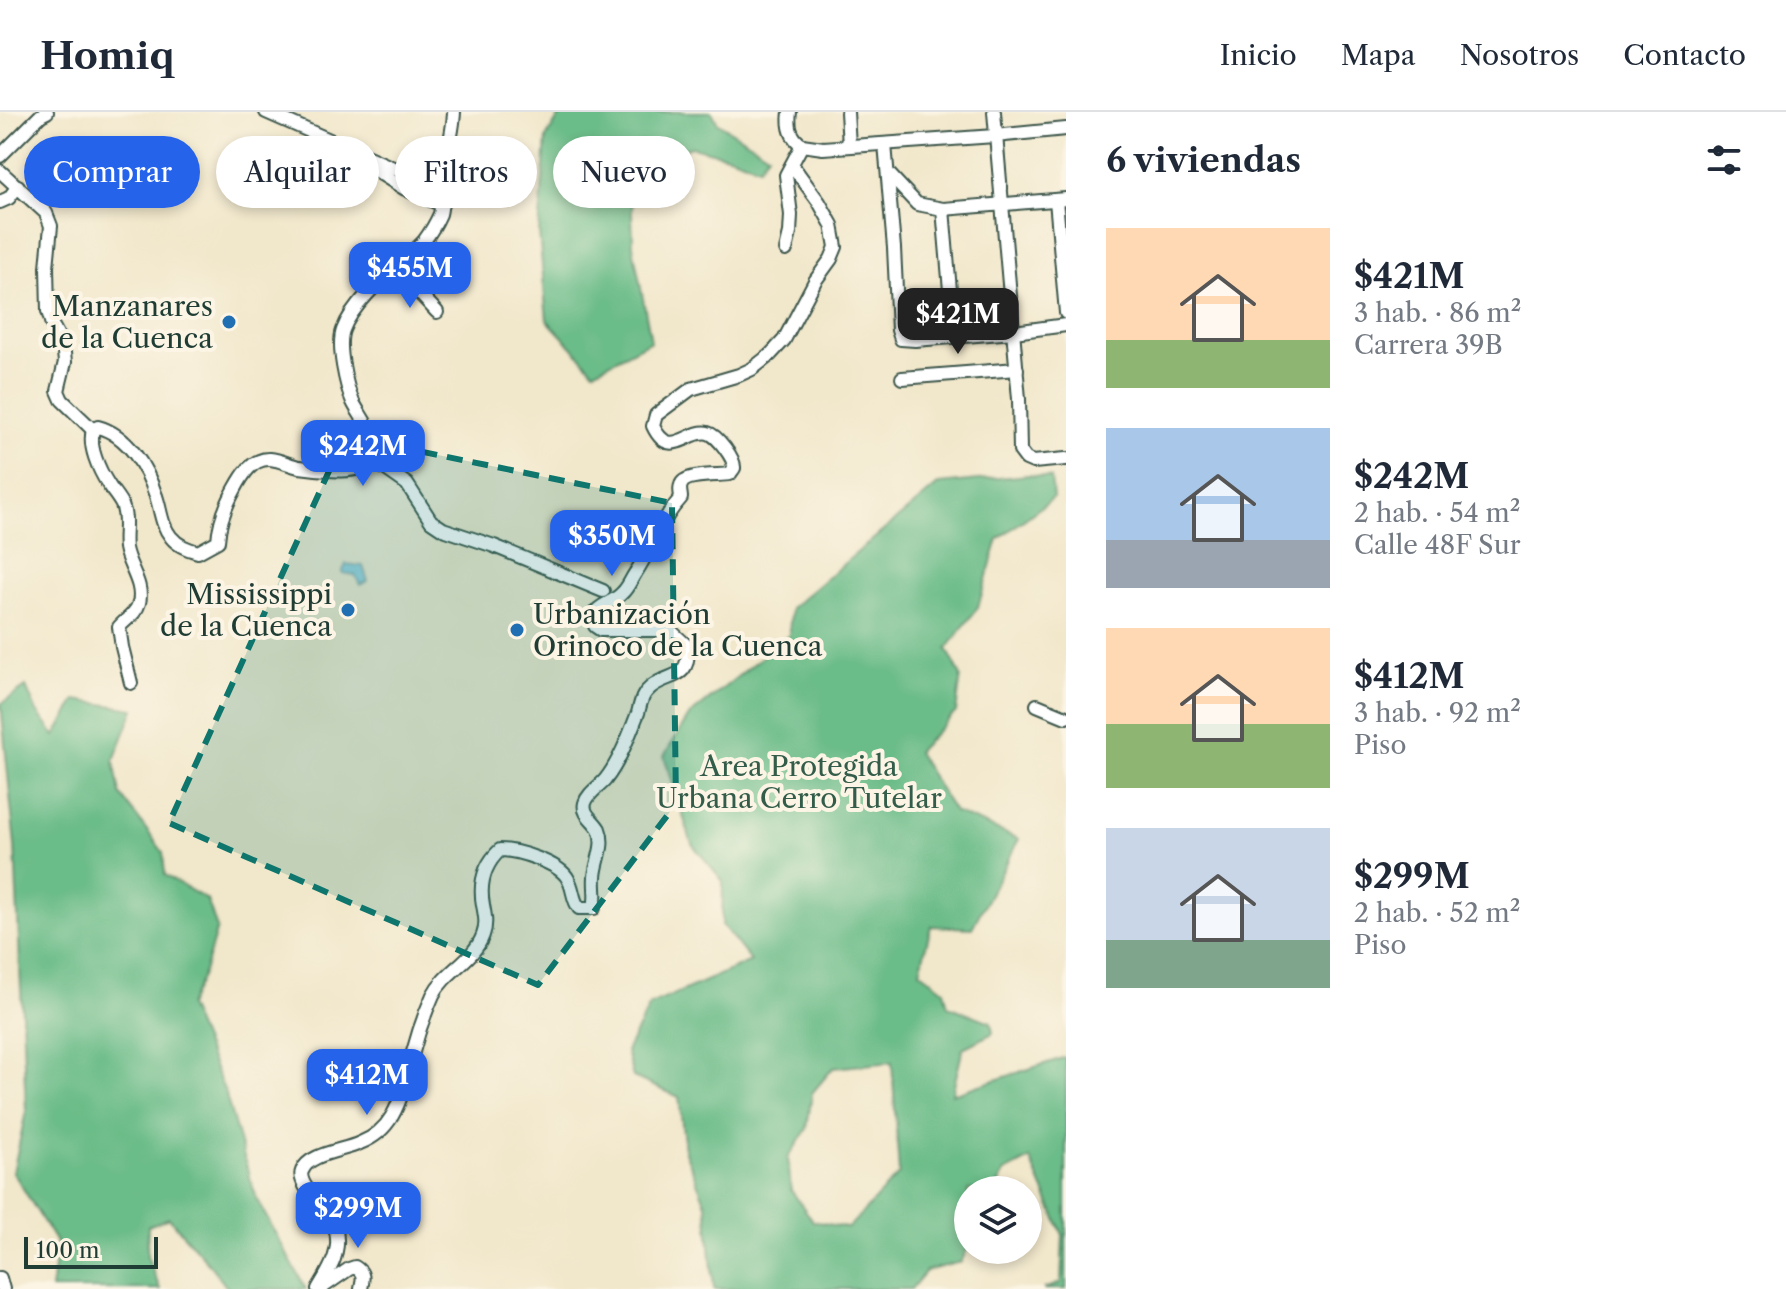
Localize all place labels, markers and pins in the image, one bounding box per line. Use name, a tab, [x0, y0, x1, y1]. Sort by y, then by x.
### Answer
pin: $455M	[354, 242, 466, 310]
pin: $421M	[902, 288, 1014, 356]
place label: Manzanares de la Cuenca	[41, 289, 213, 355]
marker: Manzanares de la Cuenca	[220, 313, 238, 331]
pin: $242M	[307, 420, 419, 488]
pin: $350M	[556, 510, 668, 578]
place label: Mississippi de la Cuenca	[160, 577, 332, 643]
place label: Urbanización Orinoco de la Cuenca	[533, 597, 823, 663]
marker: Mississippi de la Cuenca	[339, 601, 357, 619]
marker: Urbanización Orinoco de la Cuenca	[508, 621, 526, 639]
pin: $412M	[311, 1049, 423, 1117]
pin: $299M	[302, 1182, 414, 1250]

